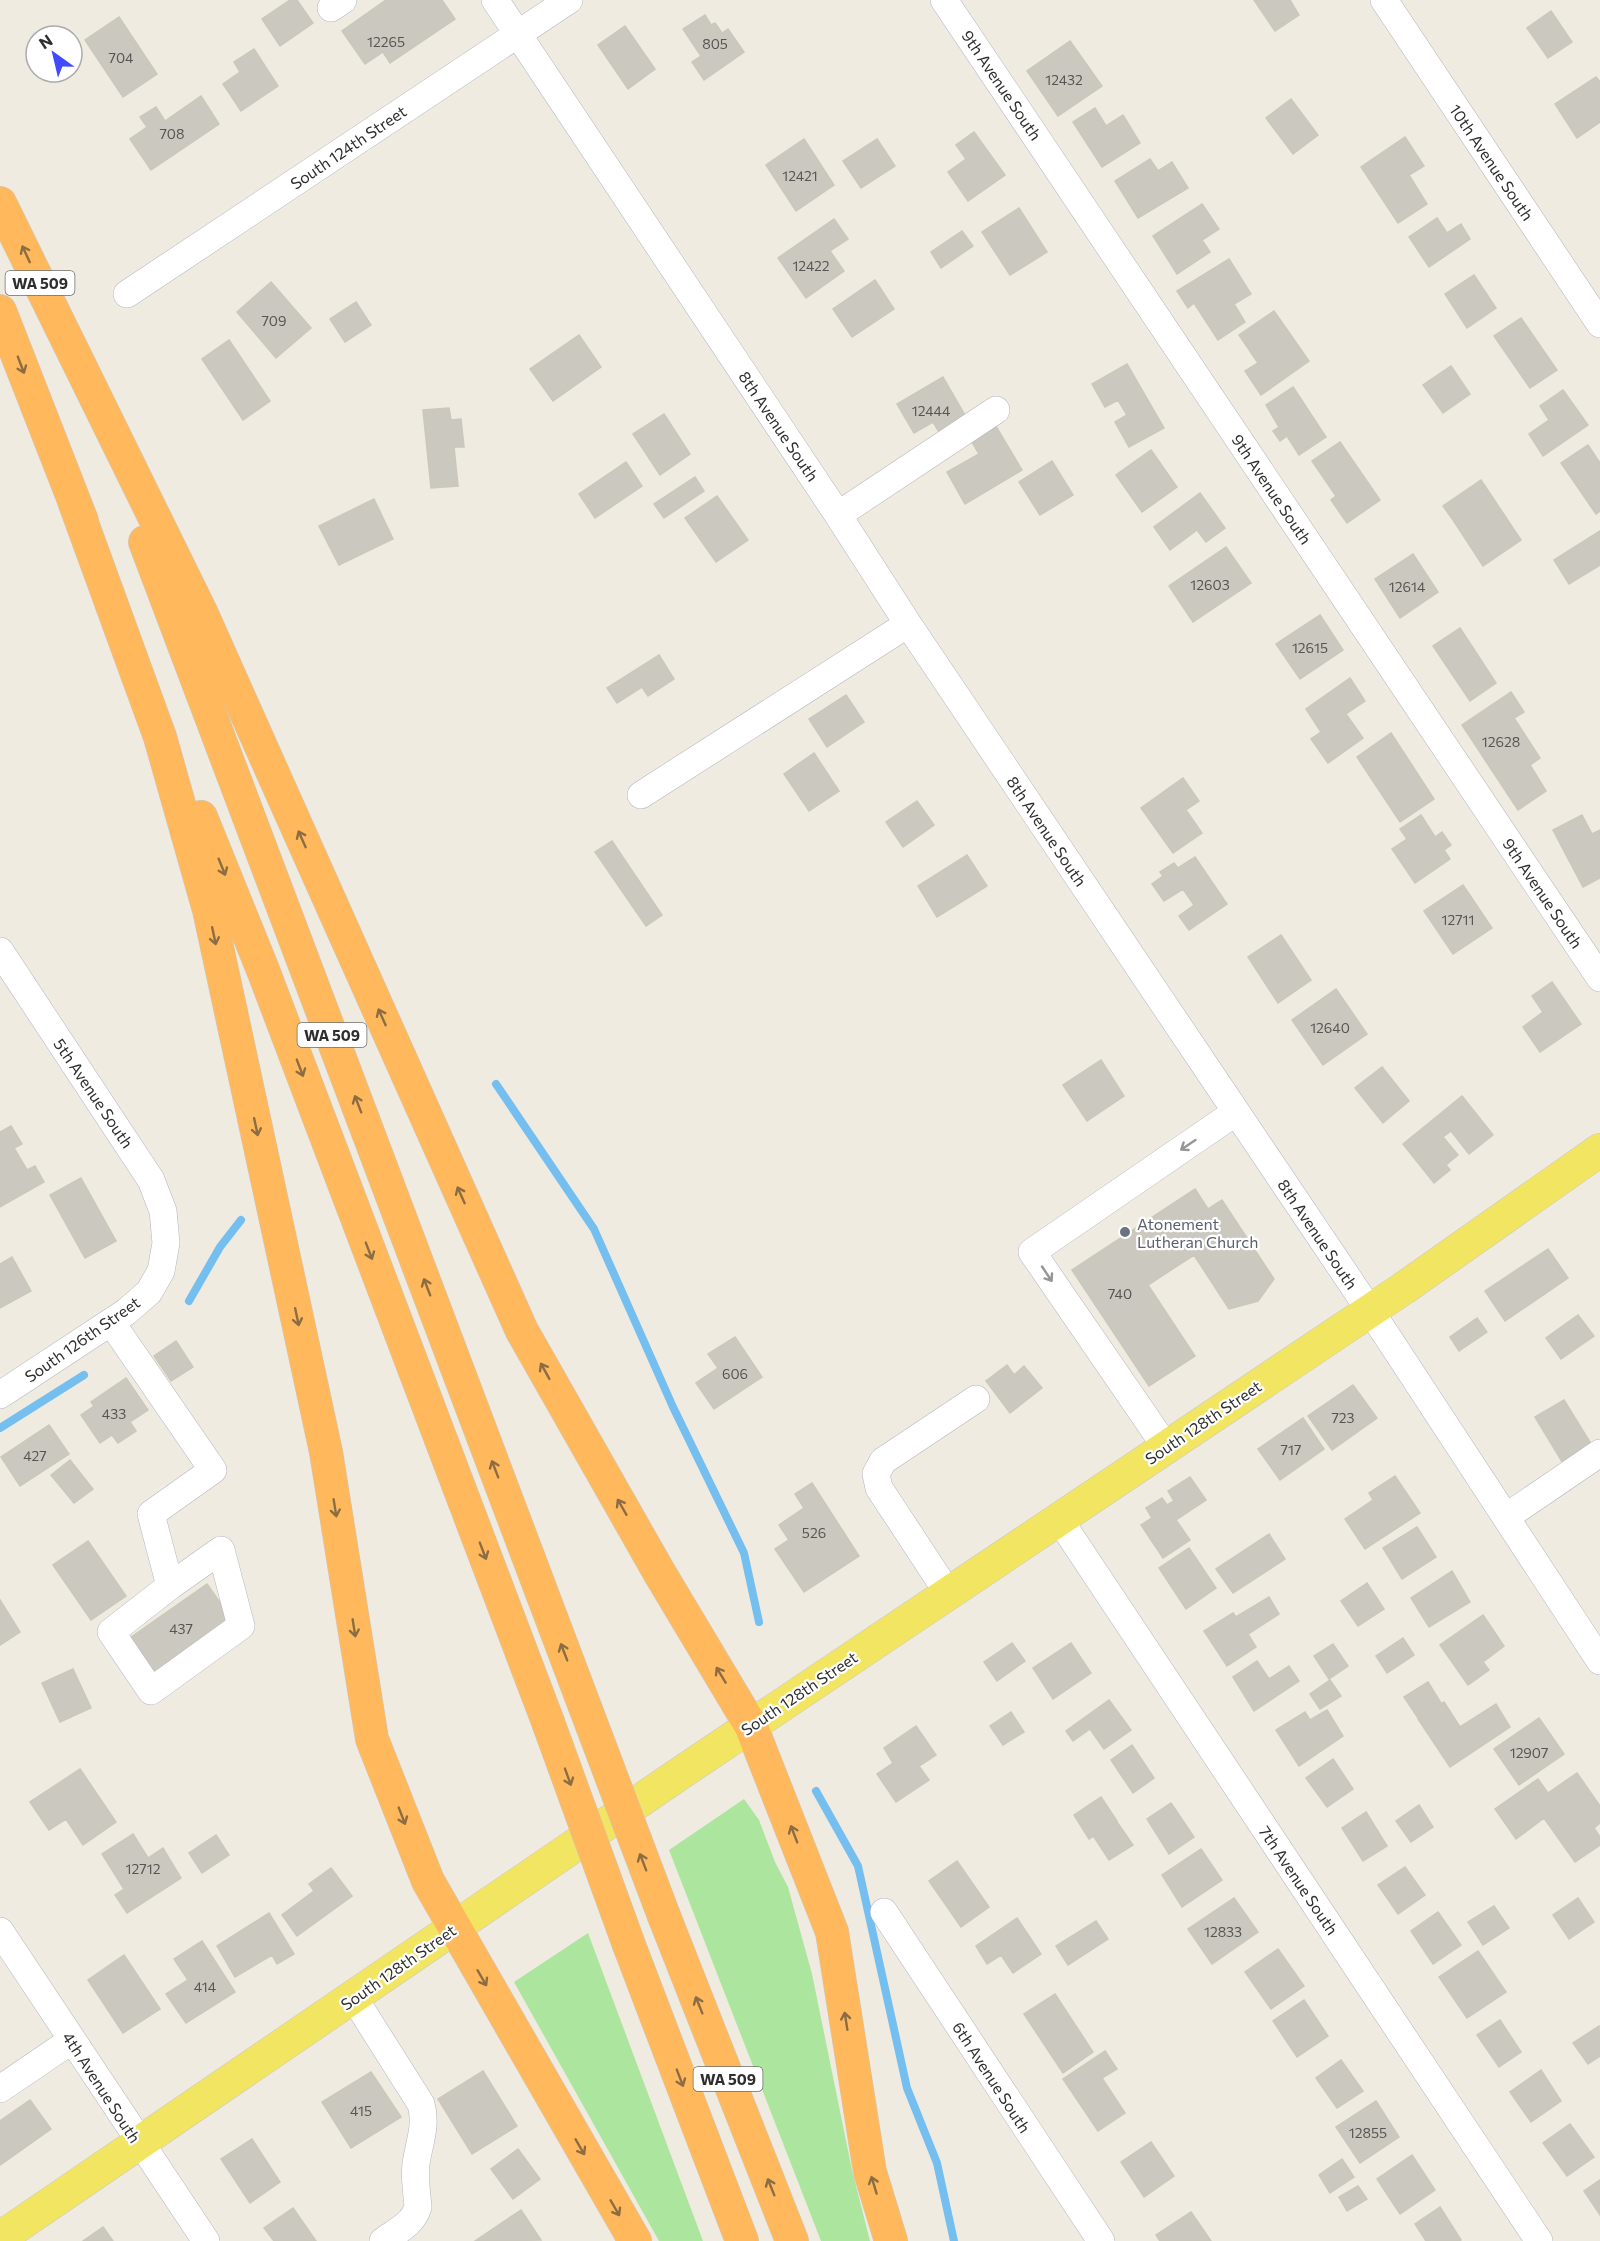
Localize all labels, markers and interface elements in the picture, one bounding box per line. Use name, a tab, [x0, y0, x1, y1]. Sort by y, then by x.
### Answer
north arrow	[24, 24, 84, 84]
street label: 9th Avenue South	[958, 26, 1046, 144]
text: N	[35, 30, 56, 52]
house number: 12265	[367, 33, 405, 50]
house number: 805	[702, 35, 728, 52]
house number: 704	[109, 49, 134, 66]
house number: 12432	[1045, 71, 1083, 88]
street label: 10th Avenue South	[1446, 100, 1538, 224]
street label: South 124th Street	[286, 101, 410, 193]
house number: 708	[160, 125, 185, 142]
house number: 12421	[782, 167, 818, 184]
one-way arrow	[20, 245, 32, 263]
house number: 12422	[792, 257, 830, 274]
road number: WA 509	[6, 271, 74, 295]
house number: 709	[262, 312, 287, 329]
one-way arrow	[16, 355, 27, 374]
street label: 8th Avenue South	[735, 367, 823, 485]
house number: 12444	[912, 402, 951, 419]
street label: 9th Avenue South	[1228, 430, 1316, 548]
house number: 12603	[1190, 576, 1230, 593]
house number: 12614	[1389, 578, 1426, 595]
house number: 12615	[1292, 639, 1328, 656]
house number: 12628	[1482, 733, 1520, 750]
street label: 8th Avenue South	[1003, 772, 1091, 890]
one-way arrow	[296, 830, 308, 848]
street label: 9th Avenue South	[1499, 834, 1587, 952]
one-way arrow	[217, 857, 228, 876]
house number: 12711	[1441, 911, 1475, 928]
one-way arrow	[209, 926, 221, 945]
one-way arrow	[376, 1008, 387, 1026]
house number: 12640	[1310, 1019, 1350, 1036]
road number: WA 509	[298, 1023, 366, 1047]
street label: 5th Avenue South	[50, 1035, 138, 1151]
one-way arrow	[296, 1058, 307, 1077]
one-way arrow	[352, 1096, 363, 1114]
one-way arrow	[250, 1117, 262, 1136]
one-way arrow	[1180, 1139, 1197, 1151]
street label: 8th Avenue South	[1274, 1175, 1362, 1293]
one-way arrow	[455, 1186, 467, 1204]
place label: Atonement Lutheran Church	[1137, 1214, 1258, 1251]
marker: Atonement Lutheran Church	[1118, 1225, 1132, 1239]
one-way arrow	[365, 1241, 376, 1259]
one-way arrow	[1041, 1266, 1053, 1282]
one-way arrow	[421, 1278, 432, 1297]
house number: 740	[1108, 1285, 1132, 1302]
street label: South 126th Street	[21, 1292, 144, 1386]
one-way arrow	[292, 1307, 303, 1327]
one-way arrow	[539, 1363, 551, 1380]
house number: 606	[722, 1365, 748, 1382]
street label: South 128th Street	[1141, 1376, 1265, 1468]
house number: 433	[102, 1405, 126, 1422]
house number: 723	[1331, 1409, 1355, 1426]
house number: 717	[1281, 1441, 1301, 1458]
house number: 427	[23, 1447, 47, 1464]
one-way arrow	[489, 1461, 500, 1479]
one-way arrow	[330, 1498, 341, 1518]
one-way arrow	[616, 1499, 628, 1516]
house number: 526	[802, 1524, 826, 1541]
one-way arrow	[478, 1541, 489, 1560]
one-way arrow	[349, 1617, 360, 1637]
house number: 437	[169, 1620, 193, 1637]
one-way arrow	[558, 1643, 569, 1662]
street label: South 128th Street	[737, 1647, 861, 1739]
one-way arrow	[714, 1667, 726, 1684]
house number: 12907	[1510, 1744, 1548, 1761]
one-way arrow	[563, 1767, 574, 1785]
one-way arrow	[397, 1806, 408, 1824]
street label: 7th Avenue South	[1256, 1822, 1342, 1938]
one-way arrow	[788, 1825, 799, 1844]
one-way arrow	[637, 1853, 648, 1871]
house number: 12712	[126, 1860, 161, 1877]
street label: South 128th Street	[337, 1920, 460, 2014]
house number: 12833	[1204, 1923, 1242, 1940]
one-way arrow	[476, 1969, 488, 1986]
house number: 414	[194, 1978, 217, 1995]
one-way arrow	[693, 1997, 704, 2015]
one-way arrow	[840, 2012, 851, 2031]
street label: 6th Avenue South	[949, 2018, 1035, 2136]
street label: 4th Avenue South	[59, 2028, 145, 2146]
road number: WA 509	[694, 2067, 762, 2091]
one-way arrow	[675, 2068, 686, 2087]
house number: 415	[350, 2102, 372, 2119]
house number: 12855	[1349, 2124, 1387, 2141]
one-way arrow	[574, 2138, 586, 2155]
one-way arrow	[867, 2176, 878, 2195]
one-way arrow	[765, 2178, 776, 2196]
one-way arrow	[610, 2199, 622, 2216]

